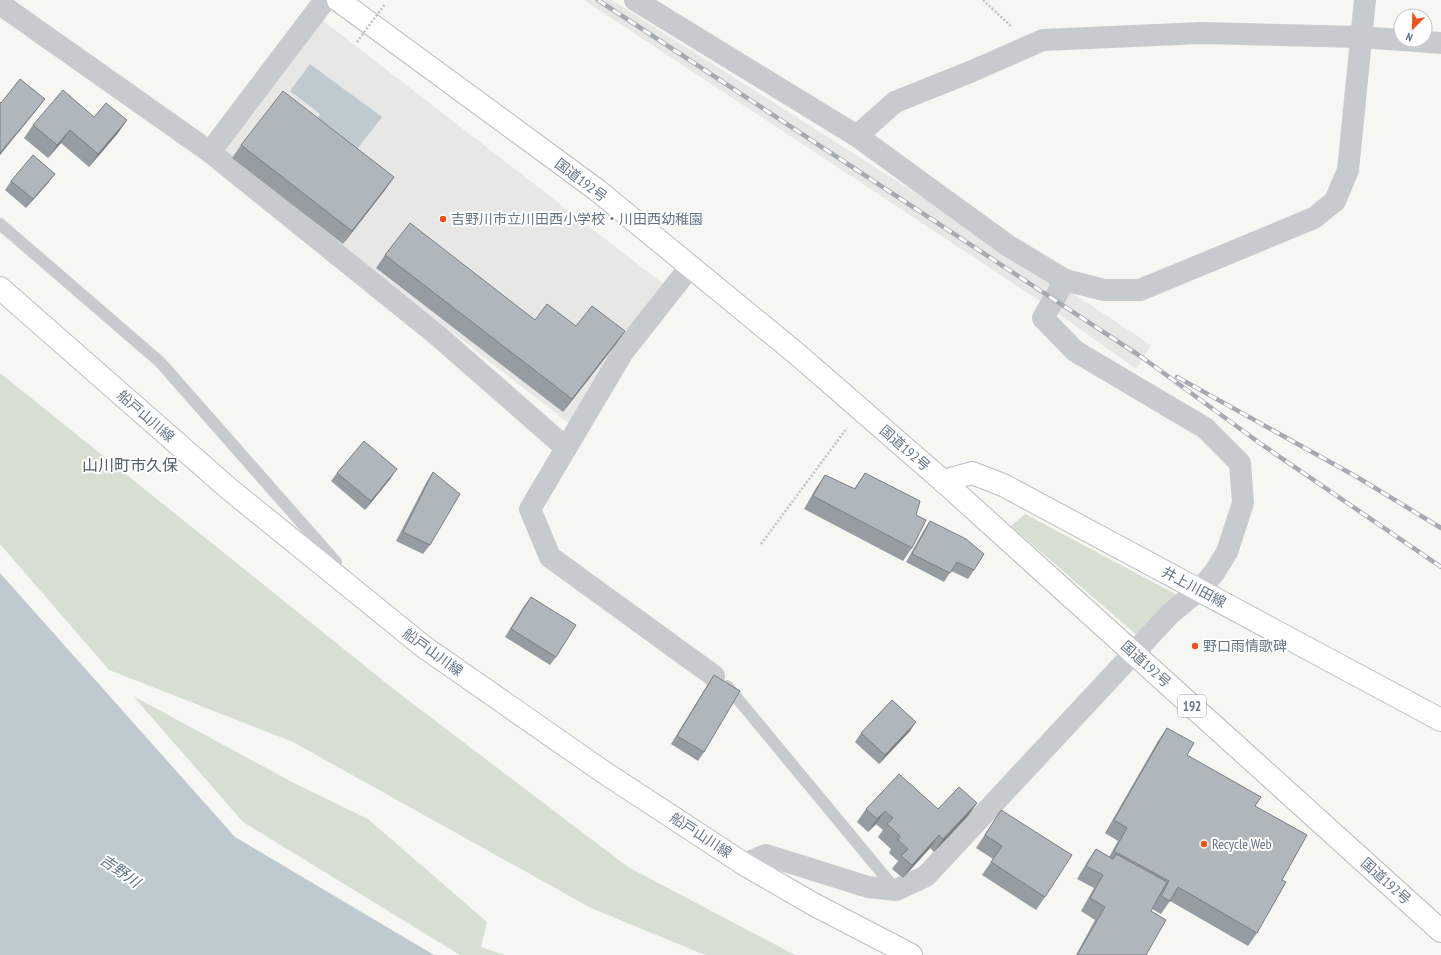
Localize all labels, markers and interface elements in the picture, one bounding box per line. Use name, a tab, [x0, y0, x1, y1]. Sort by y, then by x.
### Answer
north arrow	[1393, 8, 1433, 48]
text: N	[1404, 30, 1415, 45]
street label: 国道192号	[551, 154, 611, 206]
place label: 吉野川市立川田西小学校・川田西幼稚園	[451, 210, 703, 228]
marker: 吉野川市立川田西小学校・川田西幼稚園	[438, 214, 448, 224]
street label: 船戸山川線	[114, 386, 178, 446]
street label: 国道192号	[876, 421, 934, 475]
district label: 山川町市久保	[82, 455, 178, 475]
street label: 井上川田線	[1159, 563, 1229, 611]
street label: 船戸山川線	[399, 624, 467, 680]
street label: 国道192号	[1117, 637, 1175, 691]
place label: 野口雨情歌碑	[1203, 637, 1287, 655]
marker: 野口雨情歌碑	[1190, 641, 1200, 651]
road number: 192	[1178, 695, 1206, 717]
street label: 船戸山川線	[667, 808, 735, 862]
place label: Recycle Web	[1212, 835, 1272, 853]
marker: Recycle Web	[1199, 839, 1209, 849]
water label: 吉野川	[96, 850, 146, 892]
street label: 国道192号	[1357, 854, 1415, 908]

